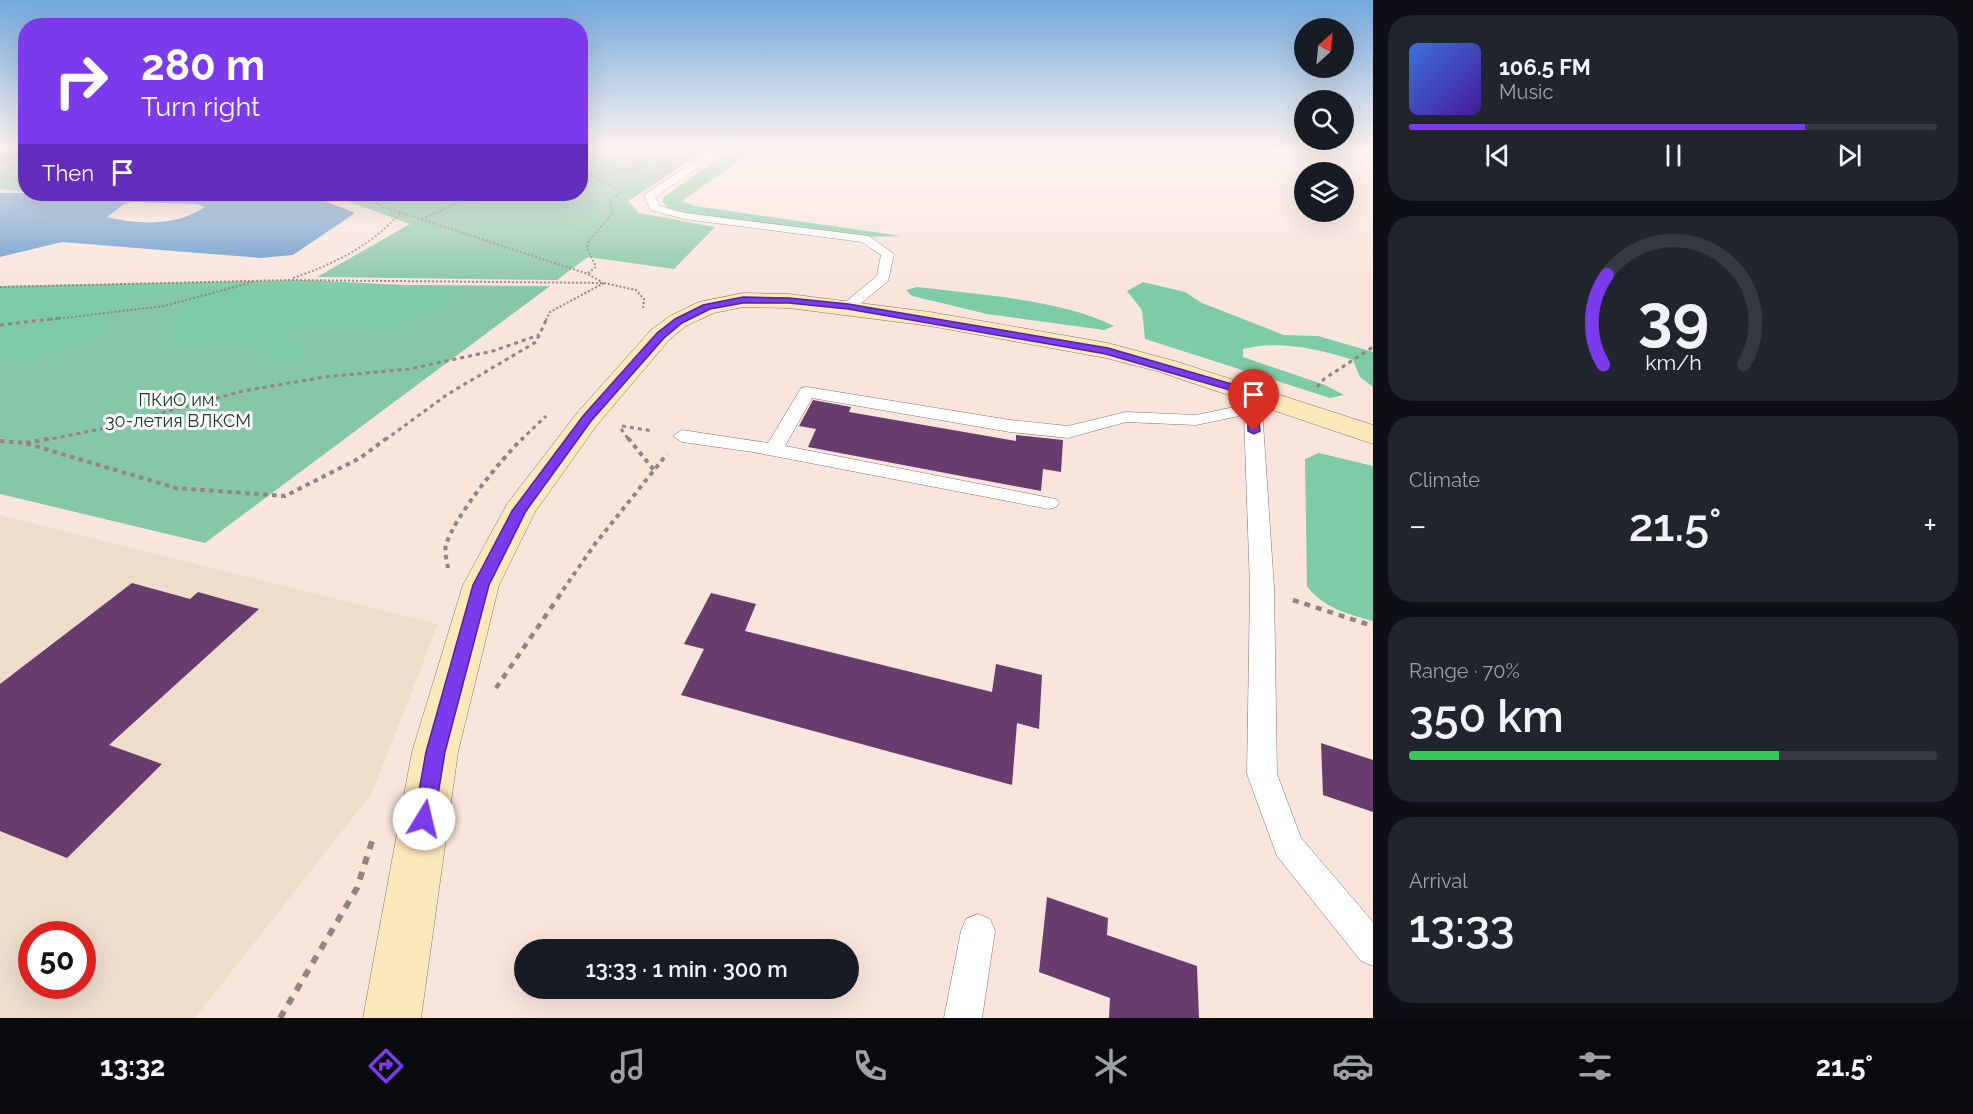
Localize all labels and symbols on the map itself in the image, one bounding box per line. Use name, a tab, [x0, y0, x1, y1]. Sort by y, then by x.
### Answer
north arrow	[1294, 18, 1354, 78]
pin	[1228, 369, 1279, 431]
park label: ПКиО им. 30-летия ВЛКСМ	[105, 389, 251, 431]
position arrow	[392, 787, 456, 851]
speed limit sign: 50	[18, 921, 96, 999]

